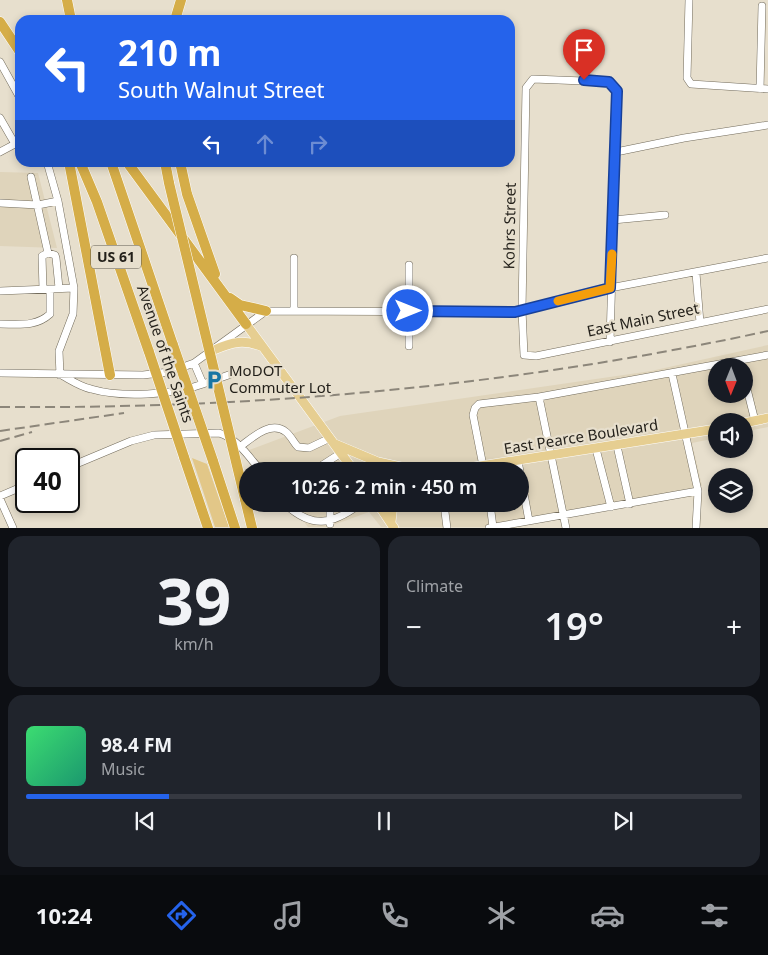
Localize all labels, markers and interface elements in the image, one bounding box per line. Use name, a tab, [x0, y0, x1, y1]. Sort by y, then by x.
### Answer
text: 210 m	[118, 29, 221, 76]
pin	[563, 29, 605, 80]
icon: left	[35, 35, 100, 100]
icon: arrive	[570, 36, 598, 64]
text: South Walnut Street	[118, 74, 325, 104]
icon: left	[198, 130, 226, 158]
icon: ahead	[251, 130, 279, 158]
icon: right	[304, 130, 332, 158]
street label: Kohrs Street	[498, 182, 520, 270]
road number: US 61	[91, 246, 141, 268]
street label: Avenue of the Saints	[133, 282, 199, 425]
position arrow	[381, 284, 433, 336]
street label: East Main Street	[585, 297, 701, 341]
north arrow	[708, 358, 752, 402]
map controls	[708, 358, 753, 513]
place label: MoDOT Commuter Lot	[229, 360, 332, 397]
parking icon: MoDOT Commuter Lot	[203, 369, 225, 391]
button: sound	[708, 413, 753, 458]
street label: East Pearce Boulevard	[502, 414, 659, 458]
speed limit sign: 40	[15, 448, 80, 513]
button: layers	[708, 468, 753, 513]
text: 10:26 · 2 min · 450 m	[291, 474, 477, 500]
text: 39	[157, 556, 231, 644]
text: Climate	[406, 575, 463, 597]
text: 19°	[544, 599, 604, 651]
text: −	[406, 607, 422, 645]
text: +	[726, 607, 742, 645]
text: km/h	[174, 633, 214, 655]
text: 98.4 FM	[101, 732, 172, 758]
text: Music	[101, 758, 145, 780]
icon: previous	[131, 807, 159, 835]
icon: pause	[370, 807, 398, 835]
icon: next	[609, 807, 637, 835]
icon: directions	[164, 898, 199, 933]
icon: music	[271, 898, 306, 933]
icon: phone	[377, 898, 412, 933]
icon: climate	[484, 898, 519, 933]
icon: car	[590, 898, 625, 933]
icon: filters	[697, 898, 732, 933]
text: 10:24	[36, 900, 92, 930]

